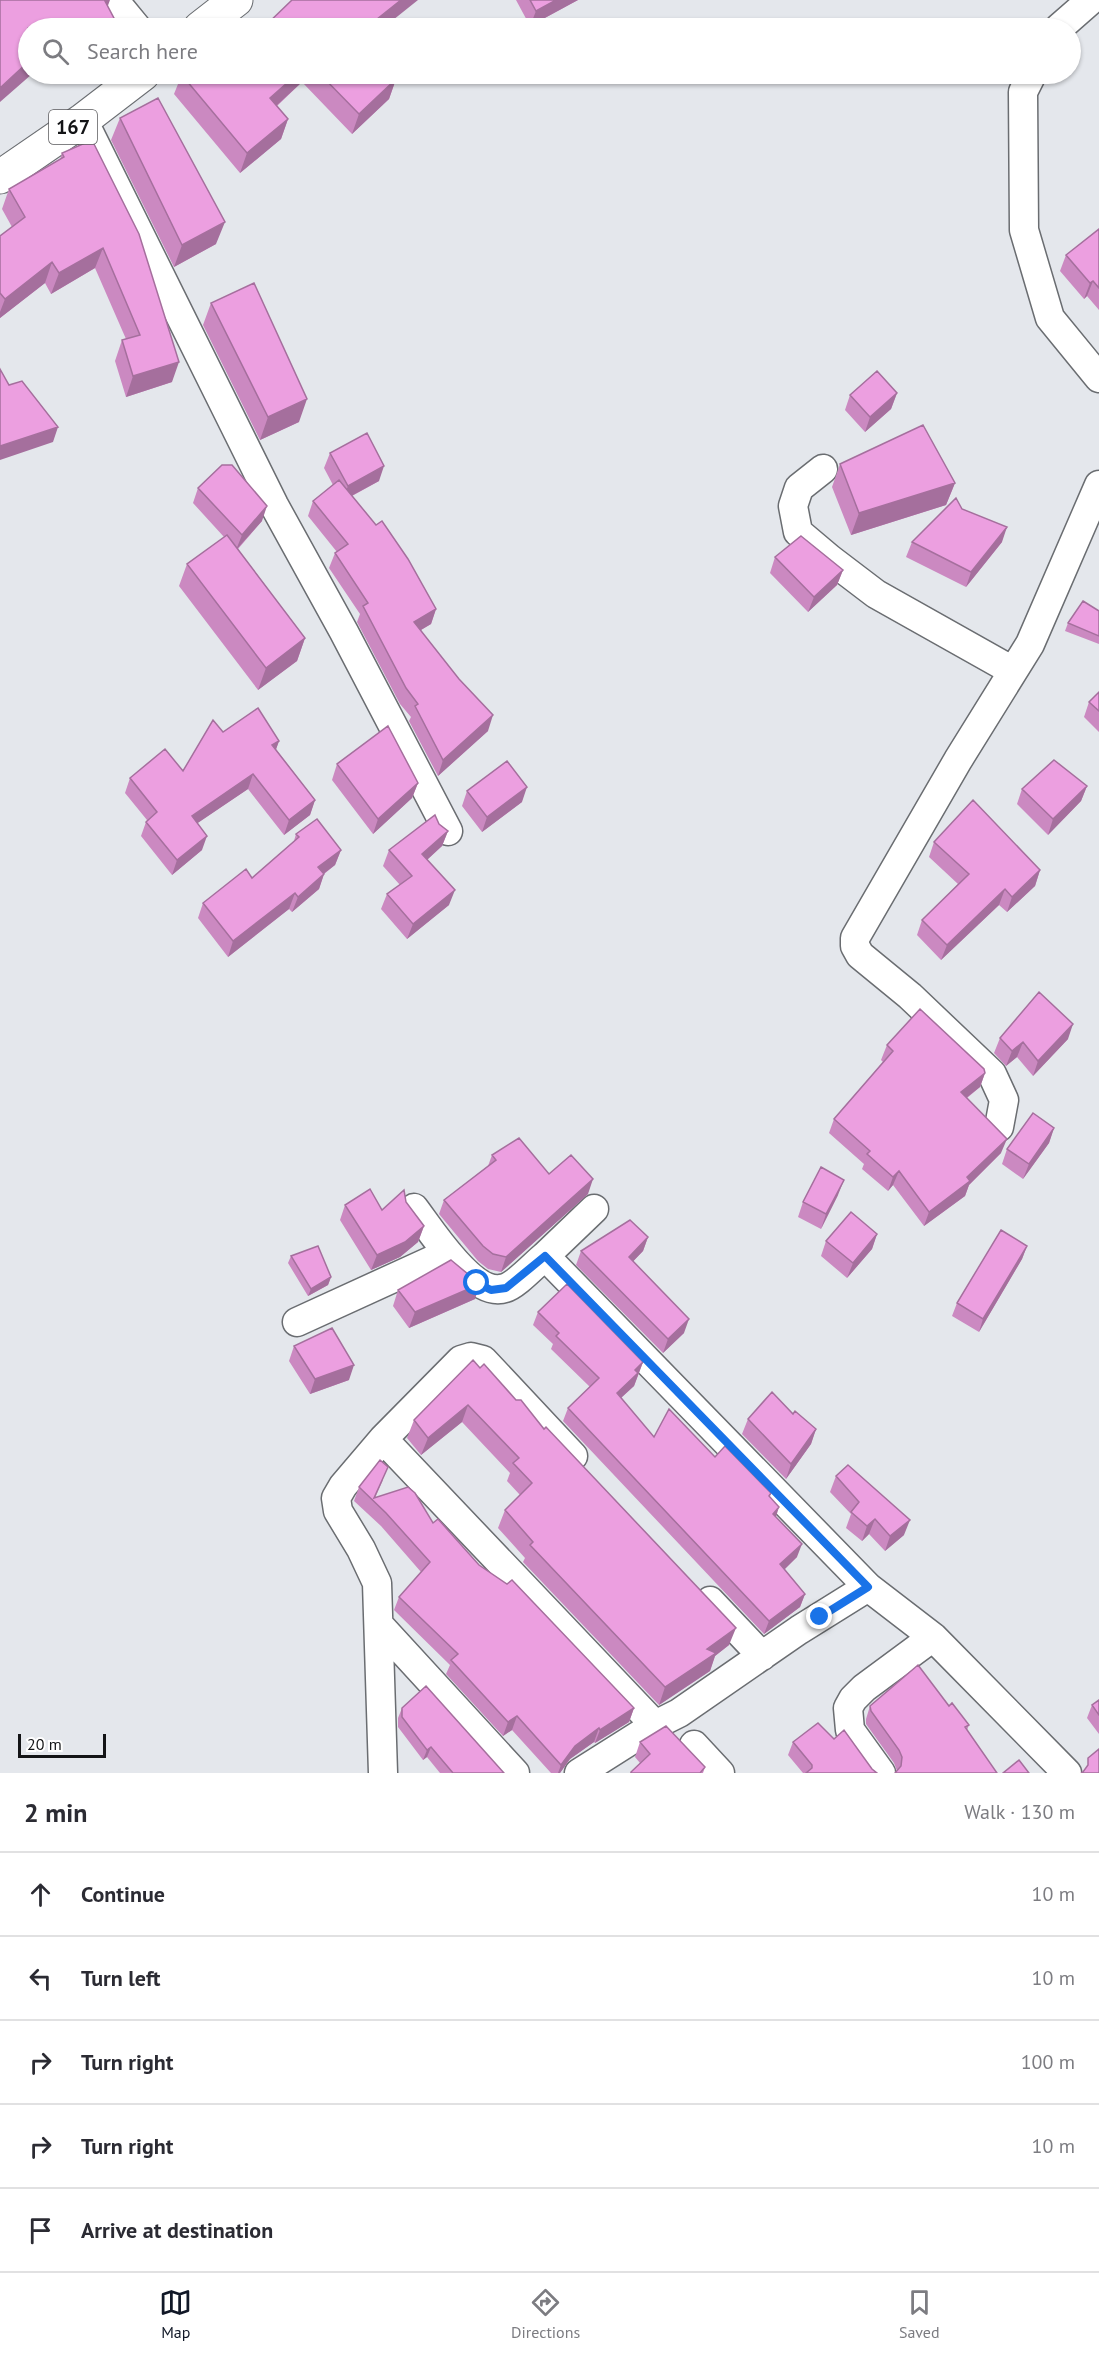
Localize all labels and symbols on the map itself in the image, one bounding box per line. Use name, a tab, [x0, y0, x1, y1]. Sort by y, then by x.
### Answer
road number: 167	[49, 110, 97, 144]
route start	[463, 1269, 489, 1295]
route end	[806, 1603, 832, 1629]
scale bar	[18, 1731, 106, 1758]

